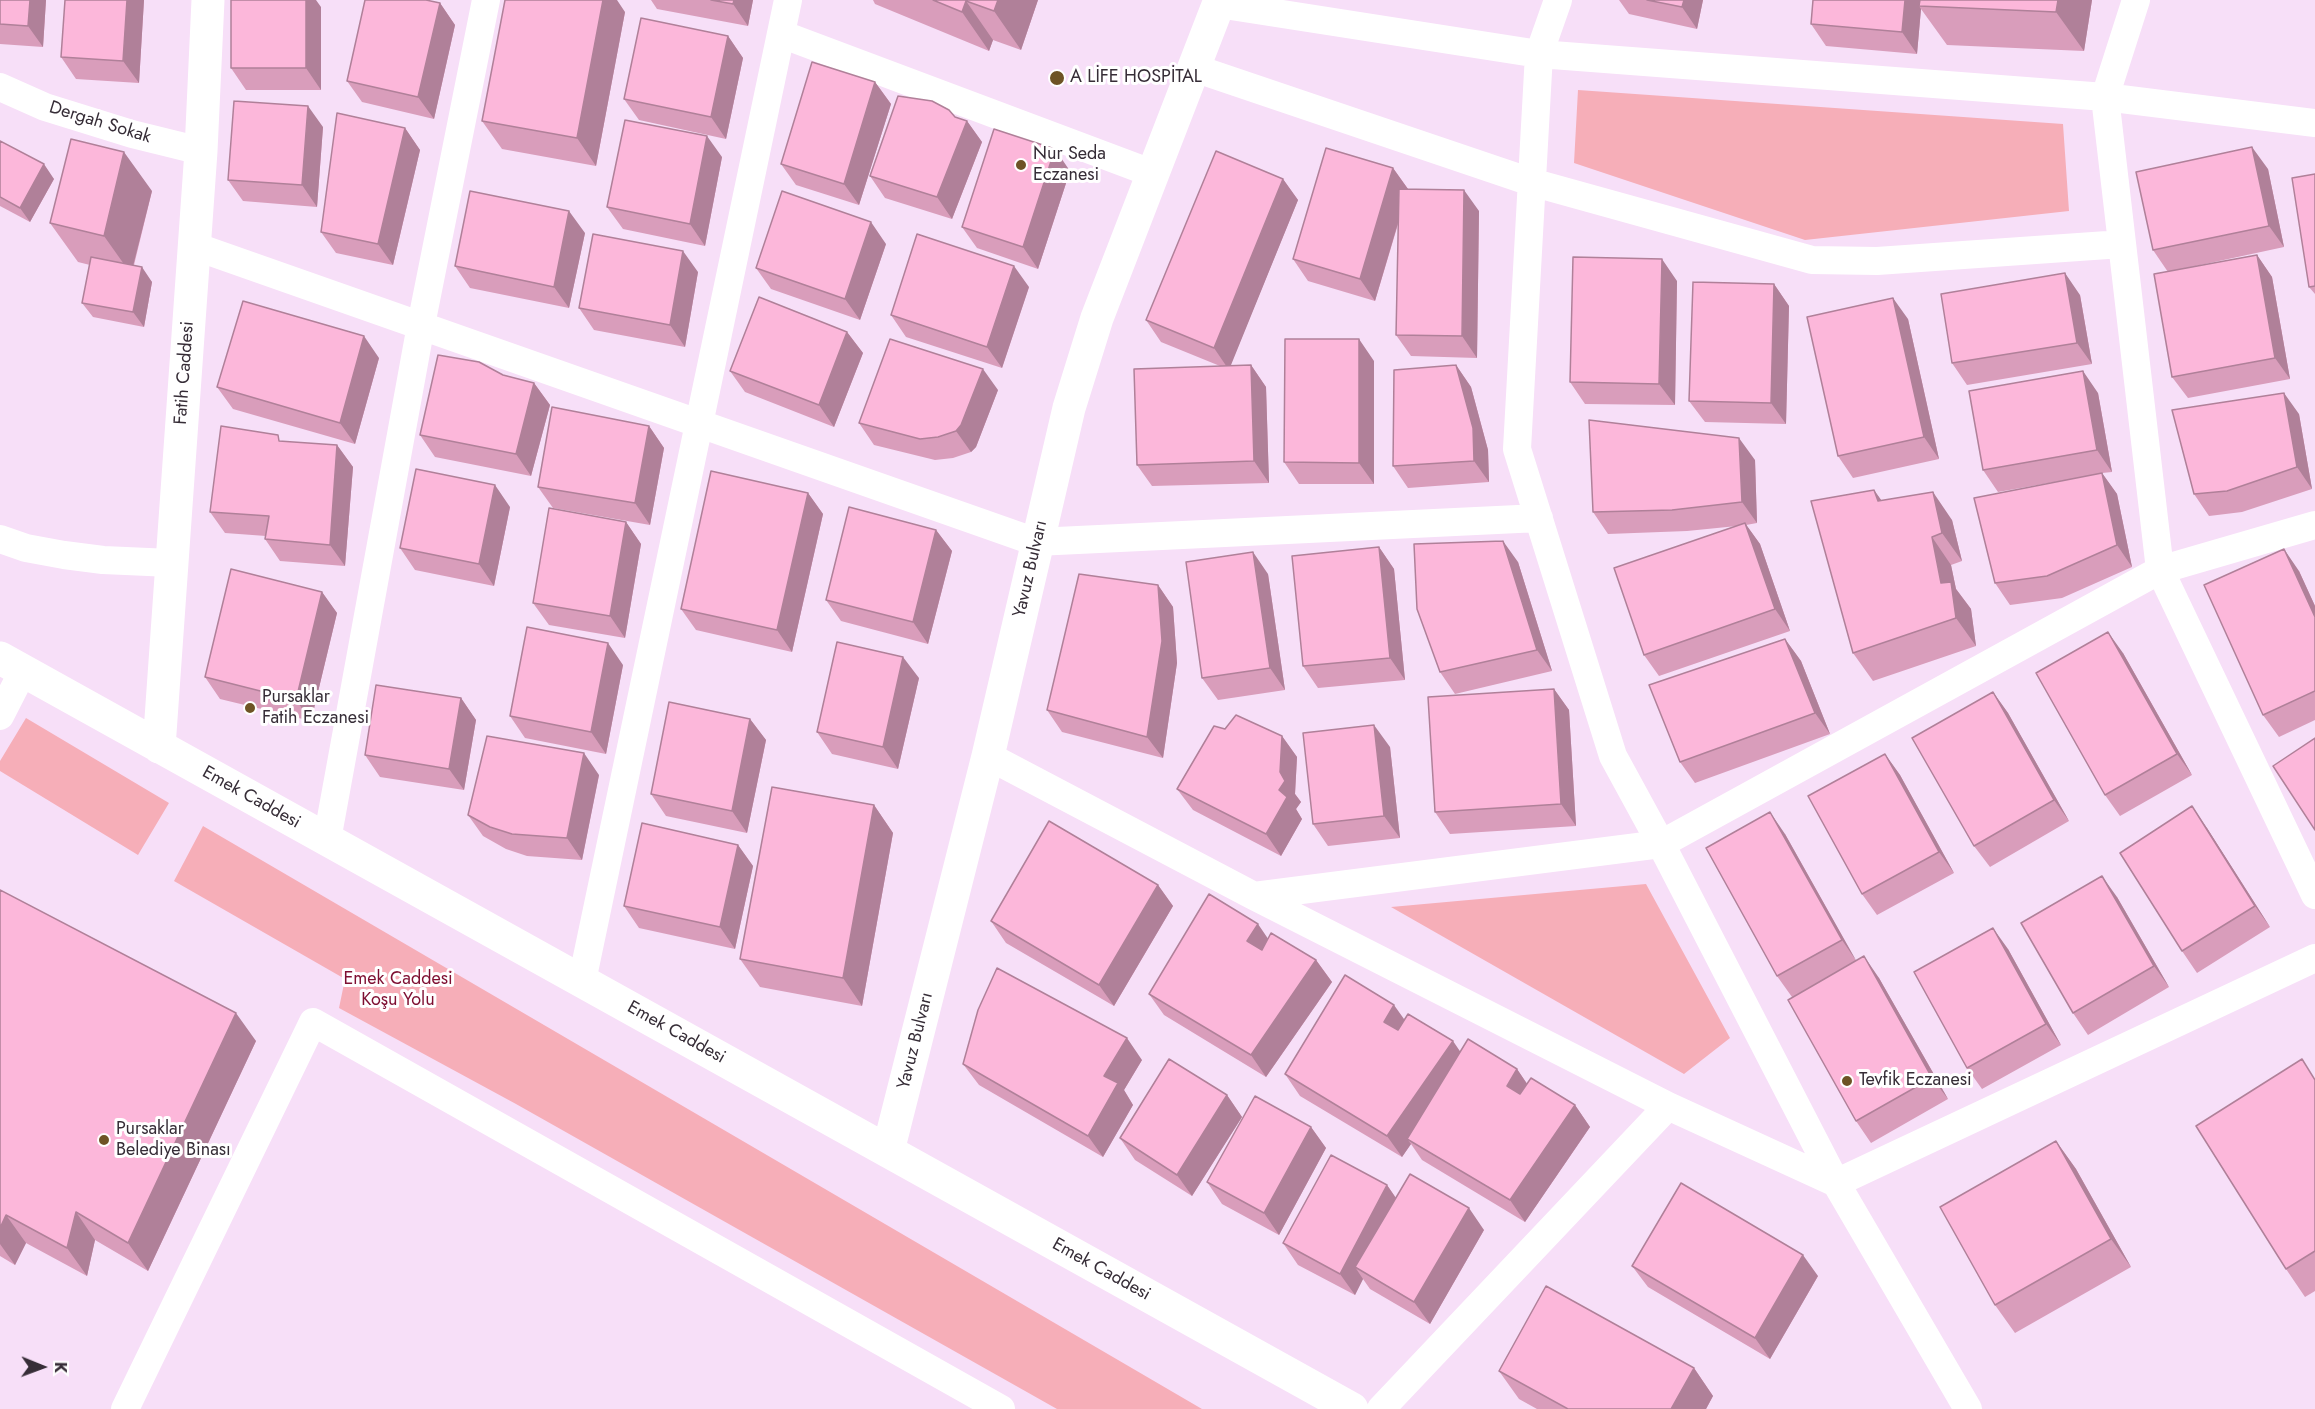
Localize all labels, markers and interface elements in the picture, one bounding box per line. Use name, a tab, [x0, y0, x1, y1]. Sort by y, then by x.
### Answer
place label: A LİFE HOSPİTAL	[1070, 67, 1202, 89]
marker: A LİFE HOSPİTAL	[1048, 69, 1066, 87]
street label: Dergah Sokak	[46, 97, 154, 149]
place label: Nur Seda Eczanesi	[1033, 144, 1106, 186]
marker: Nur Seda Eczanesi	[1014, 158, 1028, 172]
street label: Fatih Caddesi	[171, 321, 199, 425]
street label: Yavuz Bulvarı	[1009, 518, 1053, 620]
place label: Pursaklar Fatih Eczanesi	[262, 687, 369, 730]
marker: Pursaklar Fatih Eczanesi	[243, 701, 257, 715]
street label: Emek Caddesi	[198, 762, 304, 834]
park label: Emek Caddesi Koşu Yolu	[343, 969, 453, 1012]
street label: Yavuz Bulvarı	[894, 990, 938, 1092]
street label: Emek Caddesi	[623, 997, 729, 1069]
place label: Tevfik Eczanesi	[1859, 1070, 1972, 1092]
marker: Tevfik Eczanesi	[1840, 1074, 1854, 1088]
place label: Pursaklar Belediye Binası	[116, 1119, 231, 1162]
marker: Pursaklar Belediye Binası	[97, 1133, 111, 1147]
street label: Emek Caddesi	[1048, 1234, 1154, 1306]
north arrow	[12, 1337, 72, 1397]
text: K	[49, 1362, 72, 1373]

